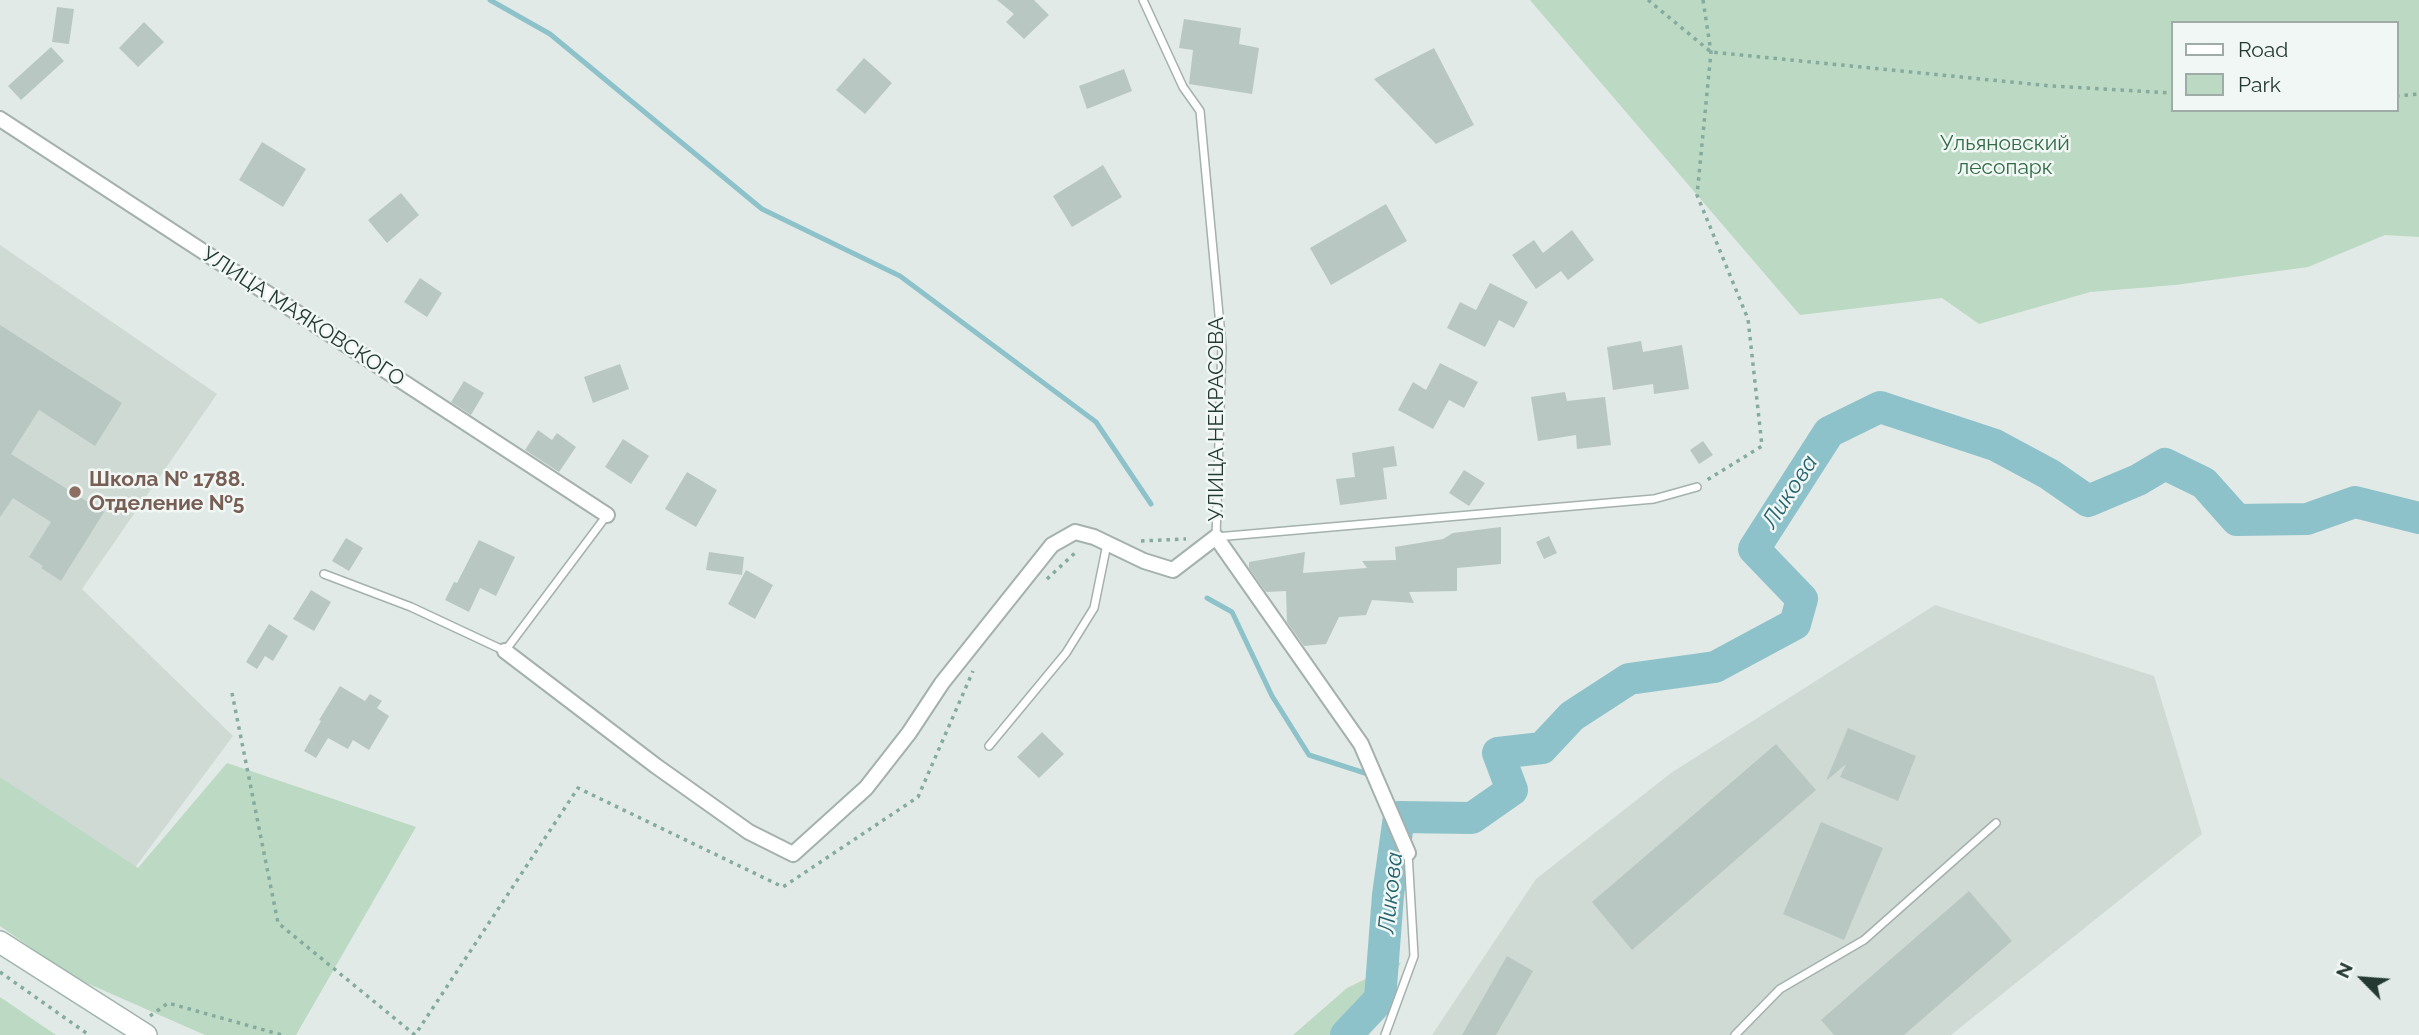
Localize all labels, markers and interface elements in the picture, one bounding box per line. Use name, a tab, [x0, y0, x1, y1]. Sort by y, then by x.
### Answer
legend	[2170, 21, 2398, 112]
text: Road	[2238, 37, 2288, 62]
text: Park	[2238, 72, 2281, 97]
park label: Ульяновский лесопарк	[1940, 131, 2070, 181]
street label: УЛИЦА МАЯКОВСКОГО	[197, 242, 409, 392]
street label: УЛИЦА НЕКРАСОВА	[1204, 317, 1230, 521]
water label: Ликова	[1756, 450, 1824, 534]
place label: Школа № 1788. Отделение №5	[89, 467, 245, 517]
marker: Школа № 1788. Отделение №5	[67, 484, 83, 500]
water label: Ликова	[1373, 851, 1409, 935]
north arrow	[2328, 944, 2398, 1014]
text: N	[2331, 959, 2357, 981]

